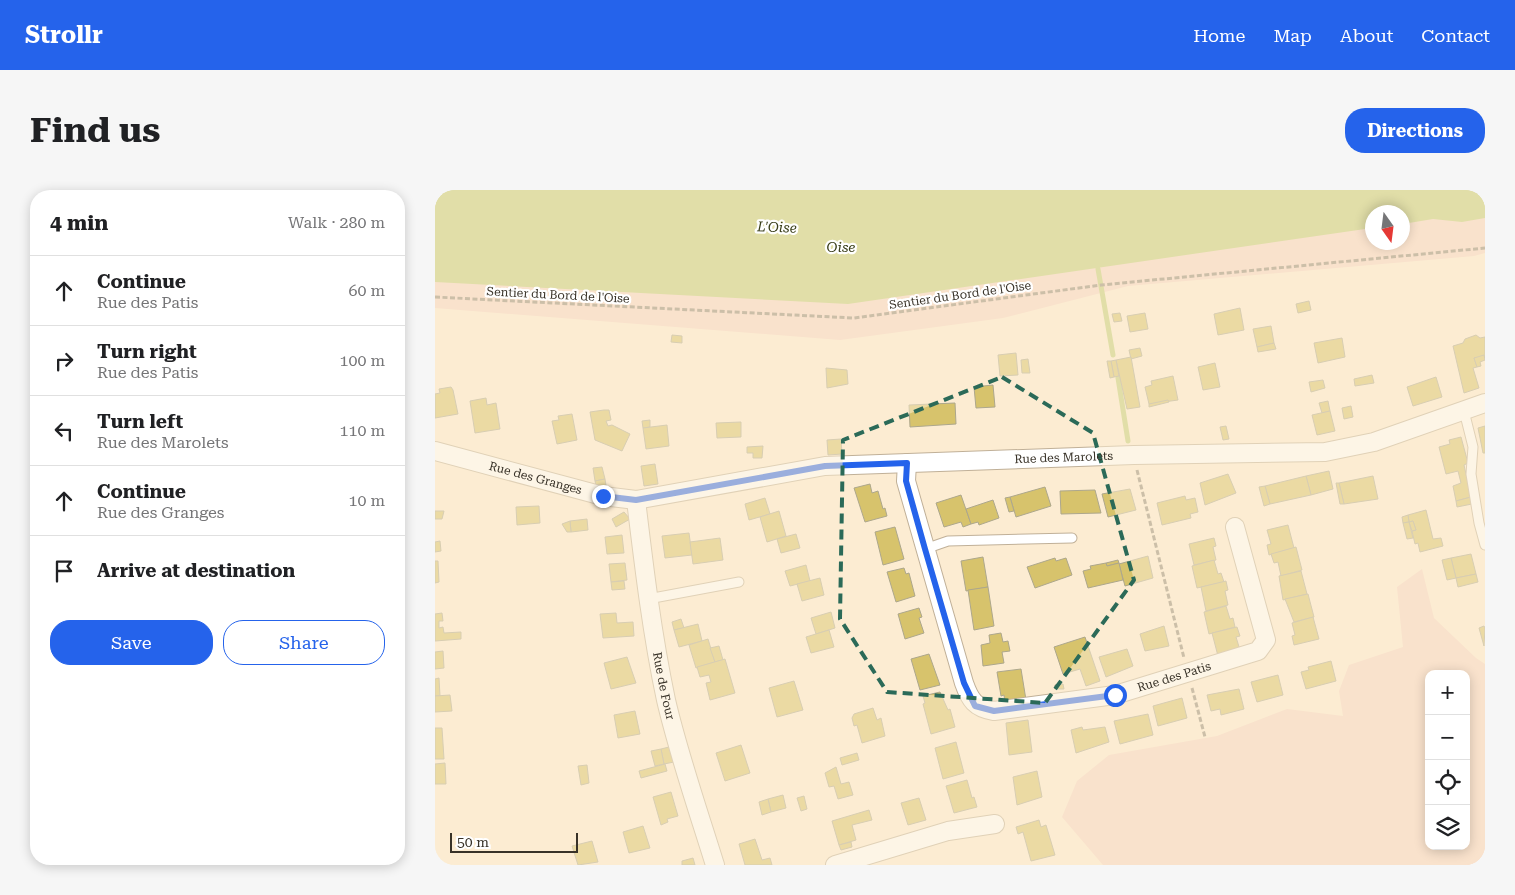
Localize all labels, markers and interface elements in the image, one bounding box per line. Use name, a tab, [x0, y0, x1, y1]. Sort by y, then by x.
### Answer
text: Strollr	[25, 21, 103, 49]
text: Home	[1193, 25, 1245, 46]
text: Map	[1273, 25, 1312, 46]
text: About	[1340, 25, 1393, 46]
text: Contact	[1421, 25, 1490, 46]
button: Directions	[1345, 108, 1485, 153]
text: Find us	[30, 110, 160, 151]
north arrow	[1365, 205, 1410, 250]
text: 4 min	[50, 211, 108, 235]
text: Walk · 280 m	[288, 213, 385, 232]
water label: L'Oise	[756, 218, 797, 236]
water label: Oise	[827, 239, 855, 255]
text: Continue	[97, 270, 186, 293]
icon: ahead	[50, 277, 78, 305]
street label: Sentier du Bord de l'Oise	[888, 278, 1032, 312]
text: 60 m	[348, 281, 385, 300]
street label: Sentier du Bord de l'Oise	[486, 284, 630, 306]
text: Rue des Patis	[97, 293, 198, 312]
text: Turn right	[97, 340, 197, 363]
icon: right	[50, 347, 78, 375]
text: 100 m	[339, 351, 385, 370]
text: Rue des Patis	[97, 363, 198, 382]
text: Turn left	[97, 410, 183, 433]
icon: left	[50, 417, 78, 445]
text: 110 m	[339, 421, 385, 440]
text: Rue des Marolets	[97, 433, 229, 452]
street label: Rue des Marolets	[1014, 449, 1114, 466]
street label: Rue des Granges	[487, 459, 584, 497]
text: Continue	[97, 480, 186, 503]
route end	[592, 485, 615, 508]
icon: ahead	[50, 487, 78, 515]
text: 10 m	[348, 491, 385, 510]
text: Rue des Granges	[97, 503, 224, 522]
icon: arrive	[50, 557, 78, 585]
text: Arrive at destination	[97, 559, 295, 582]
button: Save	[50, 620, 213, 665]
button: Share	[223, 620, 385, 665]
street label: Rue de Four	[650, 651, 678, 721]
street label: Rue des Patis	[1136, 659, 1213, 695]
map controls	[1425, 670, 1470, 850]
button: +	[1425, 670, 1470, 715]
route start	[1104, 684, 1127, 707]
button: −	[1425, 715, 1470, 760]
button: locate	[1425, 760, 1470, 805]
button: layers	[1425, 805, 1470, 850]
scale bar	[450, 830, 577, 853]
text: 50 m	[457, 834, 489, 850]

